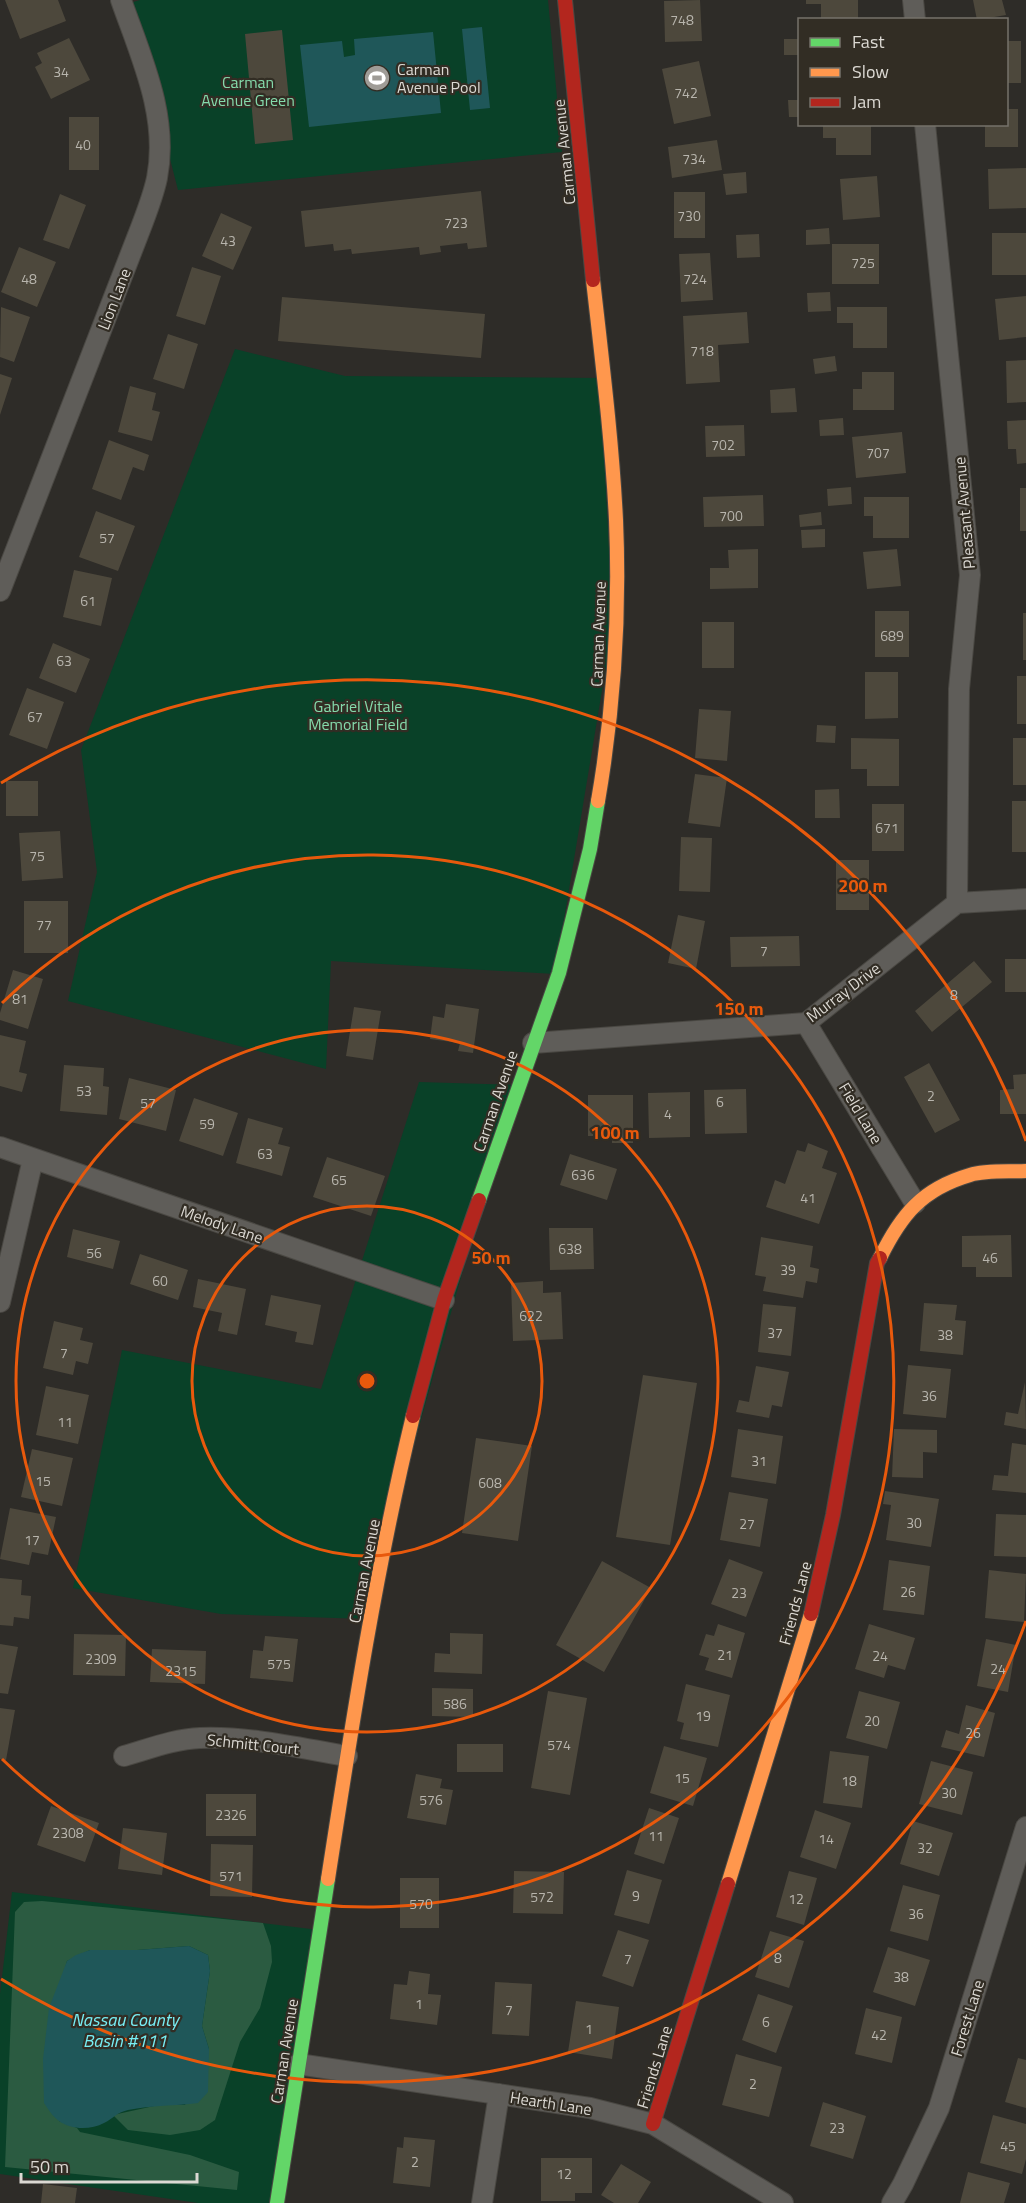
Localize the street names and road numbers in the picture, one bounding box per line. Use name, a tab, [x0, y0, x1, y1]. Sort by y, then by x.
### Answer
street label: Carman Avenue	[547, 98, 581, 206]
street label: Lion Lane	[91, 265, 137, 333]
street label: Pleasant Avenue	[947, 456, 981, 570]
street label: Carman Avenue	[584, 581, 612, 687]
street label: Murray Drive	[801, 956, 885, 1028]
street label: Carman Avenue	[466, 1047, 524, 1155]
street label: Field Lane	[833, 1078, 889, 1148]
street label: Melody Lane	[178, 1199, 266, 1249]
street label: Carman Avenue	[342, 1517, 386, 1625]
street label: Friends Lane	[772, 1559, 818, 1647]
street label: Schmitt Court	[206, 1727, 301, 1761]
street label: Forest Lane	[944, 1977, 990, 2059]
street label: Carman Avenue	[264, 1997, 304, 2105]
street label: Friends Lane	[630, 2023, 678, 2111]
street label: Hearth Lane	[508, 2085, 594, 2121]

